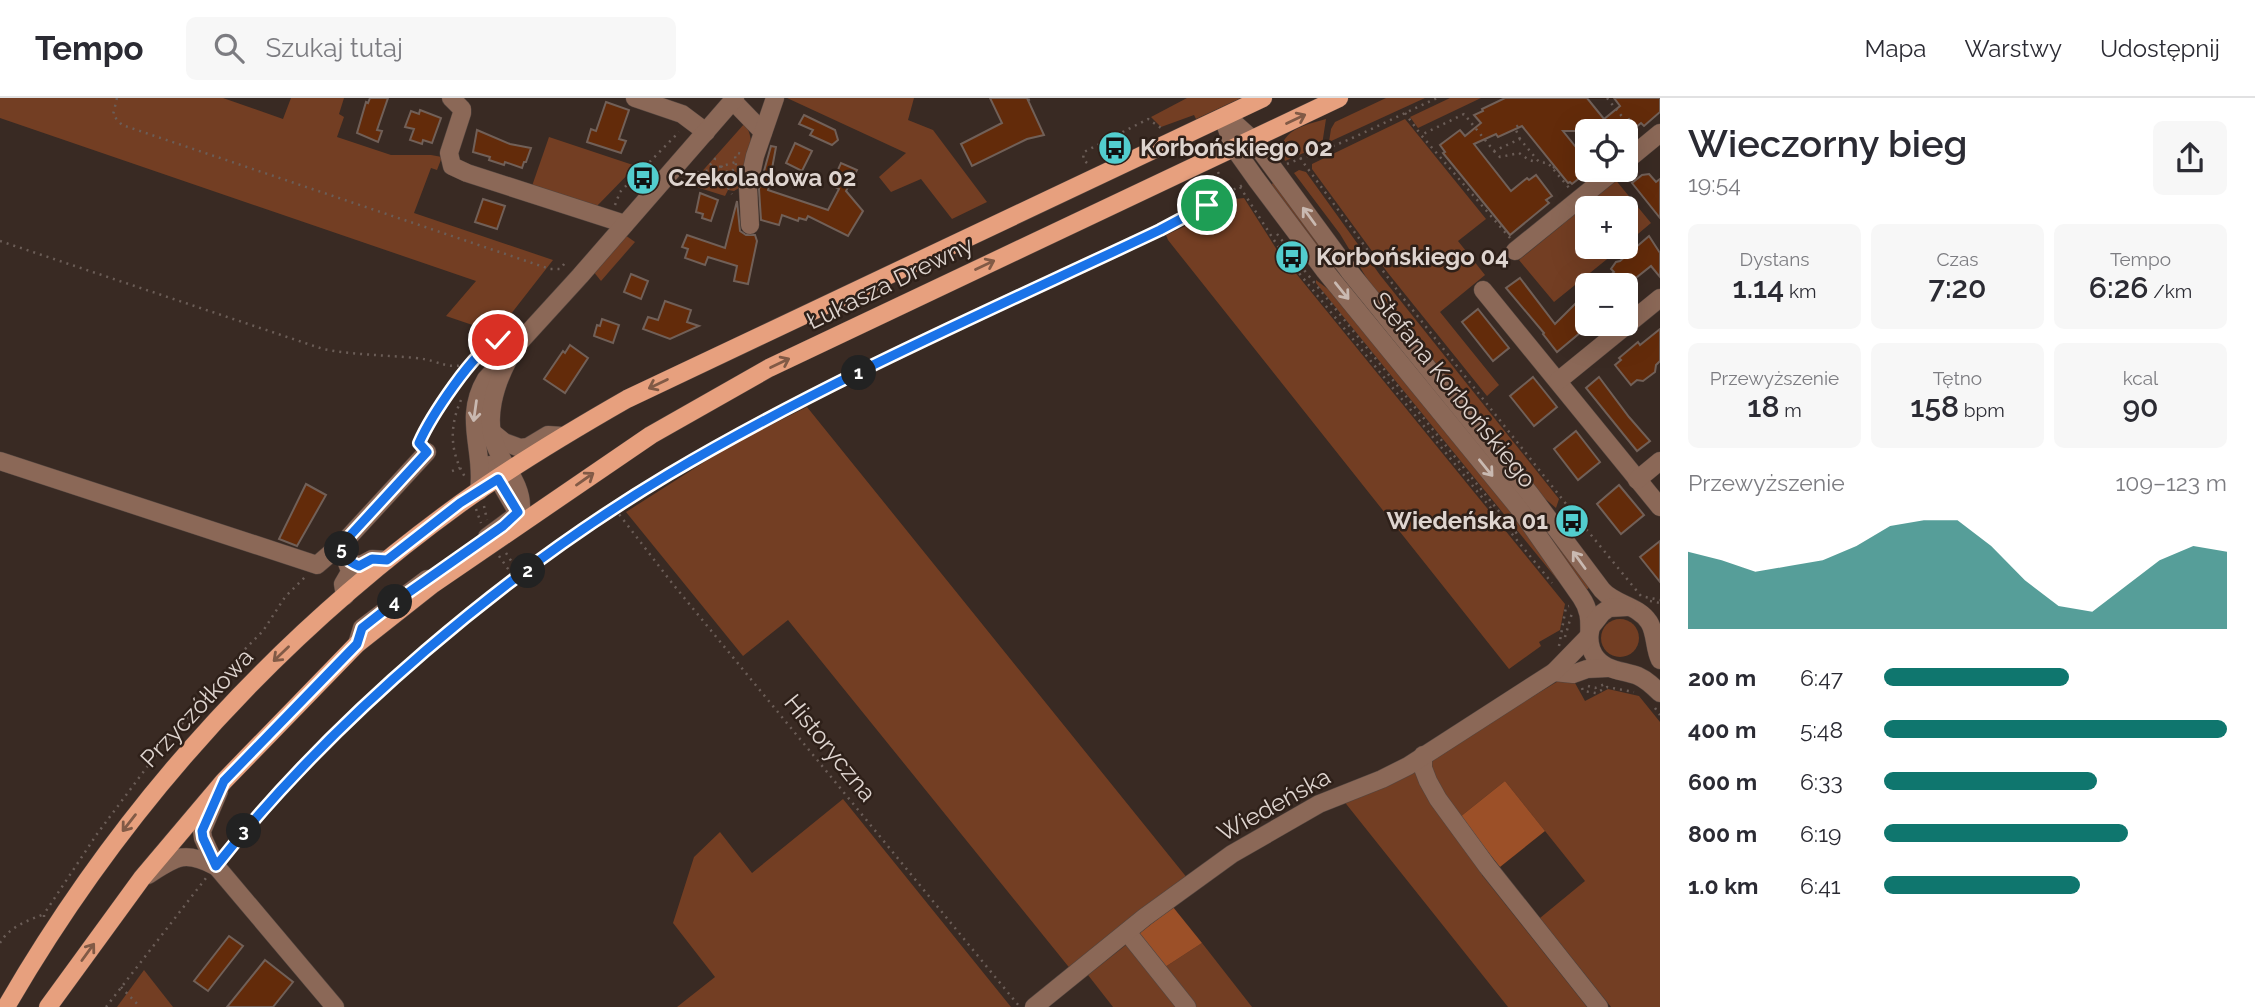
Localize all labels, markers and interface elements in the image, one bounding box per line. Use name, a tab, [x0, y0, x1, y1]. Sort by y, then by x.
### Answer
search box	[186, 17, 676, 80]
text: Tempo	[35, 29, 144, 68]
icon: search	[210, 29, 248, 67]
text: Szukaj tutaj	[266, 33, 403, 63]
text: Mapa	[1865, 34, 1926, 63]
text: Warstwy	[1964, 34, 2062, 63]
text: Udostępnij	[2100, 34, 2220, 63]
one-way arrow	[1285, 111, 1306, 125]
map controls	[1575, 119, 1638, 336]
button: locate	[1575, 119, 1638, 182]
text: Wieczorny bieg	[1688, 121, 1968, 166]
button: share	[2153, 121, 2227, 195]
bus stop icon: Korbońskiego 02	[1096, 129, 1134, 167]
place label: Korbońskiego 02	[1140, 133, 1333, 162]
bus stop icon: Czekoladowa 02	[624, 159, 662, 197]
place label: Czekoladowa 02	[668, 163, 856, 192]
text: 19:54	[1688, 170, 1741, 197]
pin	[1177, 175, 1237, 235]
icon: arrive	[1188, 186, 1226, 224]
button: +	[1575, 196, 1638, 259]
one-way arrow	[1302, 207, 1317, 226]
street label: Łukasza Drewny	[802, 230, 978, 335]
bus stop icon: Korbońskiego 04	[1273, 238, 1311, 276]
place label: Korbońskiego 04	[1316, 242, 1509, 271]
text: Dystans	[1740, 248, 1809, 270]
text: Czas	[1937, 248, 1978, 270]
text: Tempo	[2110, 248, 2171, 270]
one-way arrow	[974, 257, 995, 271]
text: 1.14	[1733, 270, 1784, 305]
text: 7:20	[1928, 270, 1987, 305]
text: 6:26	[2089, 270, 2148, 305]
button: −	[1575, 273, 1638, 336]
text: km	[1784, 280, 1816, 302]
text: /km	[2148, 280, 2192, 302]
one-way arrow	[1334, 282, 1350, 300]
street label: Stefana Korbońskiego	[1367, 286, 1542, 493]
pin	[468, 310, 528, 370]
icon: check	[479, 321, 517, 359]
one-way arrow	[769, 355, 790, 369]
pin: 1	[842, 356, 876, 390]
text: 1	[854, 361, 863, 383]
text: Przewyższenie	[1710, 367, 1839, 389]
text: Tętno	[1933, 367, 1982, 389]
text: kcal	[2123, 367, 2158, 389]
one-way arrow	[648, 378, 669, 391]
text: 18	[1747, 389, 1779, 424]
text: 158	[1910, 389, 1959, 424]
text: 90	[2122, 389, 2159, 424]
one-way arrow	[468, 399, 481, 422]
text: m	[1779, 399, 1802, 421]
text: bpm	[1959, 399, 2005, 421]
one-way arrow	[1478, 458, 1493, 476]
text: Przewyższenie	[1688, 469, 1845, 496]
text: 109–123 m	[2116, 469, 2227, 496]
one-way arrow	[575, 472, 594, 486]
bus stop icon: Wiedeńska 01	[1553, 502, 1591, 540]
place label: Wiedeńska 01	[1387, 506, 1548, 535]
pin: 5	[324, 532, 360, 566]
text: 5	[336, 537, 347, 559]
one-way arrow	[1572, 551, 1586, 570]
pin: 2	[510, 554, 546, 588]
text: 2	[522, 559, 533, 581]
pin: 4	[378, 584, 412, 620]
text: 4	[389, 590, 400, 612]
street label: Przyczółkowa	[134, 642, 259, 773]
one-way arrow	[273, 645, 290, 662]
text: 200 m	[1688, 664, 1756, 691]
text: 6:47	[1800, 664, 1843, 691]
street label: Historyczna	[778, 688, 882, 807]
text: 400 m	[1688, 716, 1756, 743]
text: 5:48	[1800, 716, 1843, 743]
street label: Wiedeńska	[1212, 762, 1335, 847]
text: 600 m	[1688, 768, 1757, 795]
text: 6:33	[1800, 768, 1843, 795]
one-way arrow	[121, 813, 136, 831]
pin: 3	[226, 814, 262, 848]
text: 3	[238, 819, 249, 841]
text: 800 m	[1688, 820, 1757, 847]
text: 6:19	[1800, 820, 1842, 847]
text: 1.0 km	[1688, 872, 1758, 899]
text: 6:41	[1800, 872, 1841, 899]
one-way arrow	[80, 943, 95, 962]

